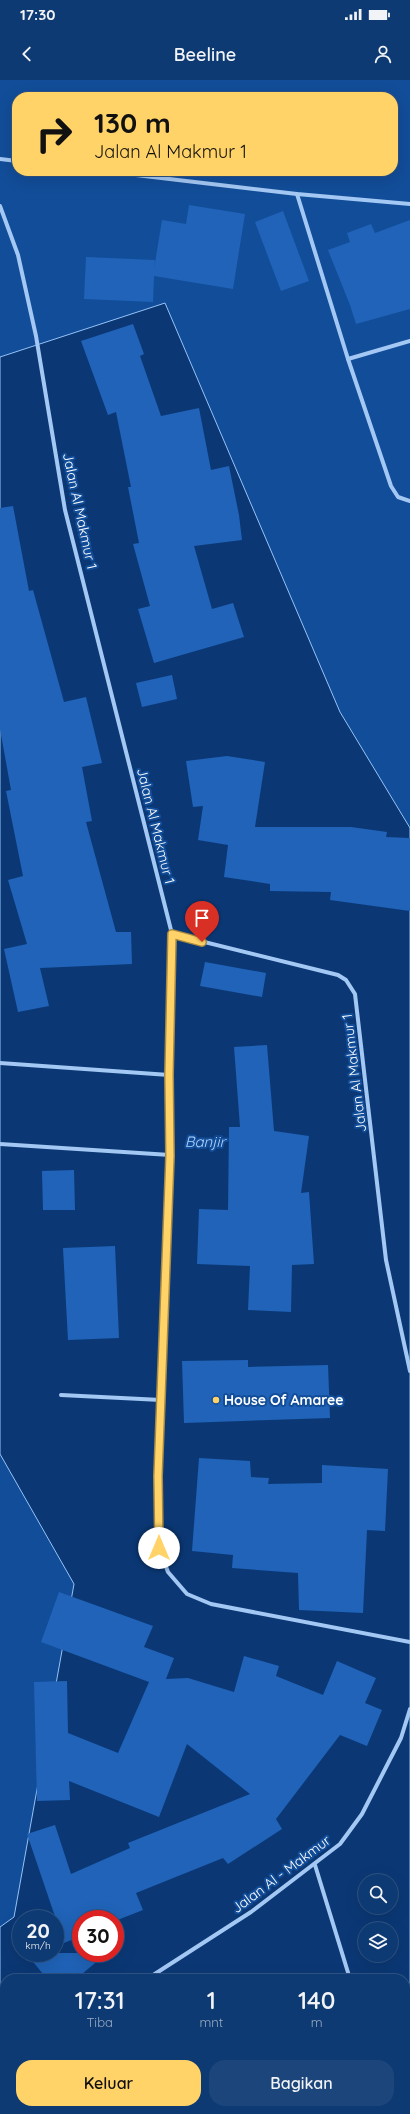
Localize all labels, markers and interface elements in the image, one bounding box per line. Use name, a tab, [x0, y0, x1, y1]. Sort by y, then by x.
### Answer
text: 17:30	[20, 5, 55, 24]
icon: back	[16, 43, 38, 65]
text: Beeline	[174, 43, 236, 66]
icon: person	[372, 43, 394, 65]
text: 130 m	[94, 105, 171, 140]
icon: right	[28, 108, 80, 160]
text: Jalan Al Makmur 1	[94, 140, 247, 163]
street label: Jalan Al Makmur 1	[59, 451, 101, 571]
street label: Jalan Al Makmur 1	[133, 766, 179, 886]
pin	[185, 901, 219, 942]
icon: arrive	[191, 907, 213, 929]
street label: Jalan Al Makmur 1	[338, 1013, 370, 1133]
water label: Banjir	[185, 1132, 228, 1151]
place label: House Of Amaree	[224, 1391, 344, 1409]
marker: House Of Amaree	[211, 1395, 221, 1405]
position arrow	[138, 1527, 180, 1569]
street label: Jalan Al - Makmur	[228, 1831, 334, 1917]
map controls	[358, 1874, 398, 1962]
button: search	[358, 1874, 398, 1914]
speed limit sign: 30	[72, 1910, 124, 1962]
text: 20	[26, 1918, 50, 1943]
button: layers	[358, 1922, 398, 1962]
text: km/h	[25, 1939, 51, 1952]
text: 17:31	[75, 1985, 125, 2015]
text: 1	[207, 1985, 216, 2015]
text: 140	[298, 1985, 335, 2015]
text: Tiba	[87, 2014, 113, 2030]
text: mnt	[199, 2014, 223, 2030]
text: m	[311, 2014, 323, 2030]
button: Keluar	[16, 2060, 201, 2106]
button: Bagikan	[209, 2060, 394, 2106]

